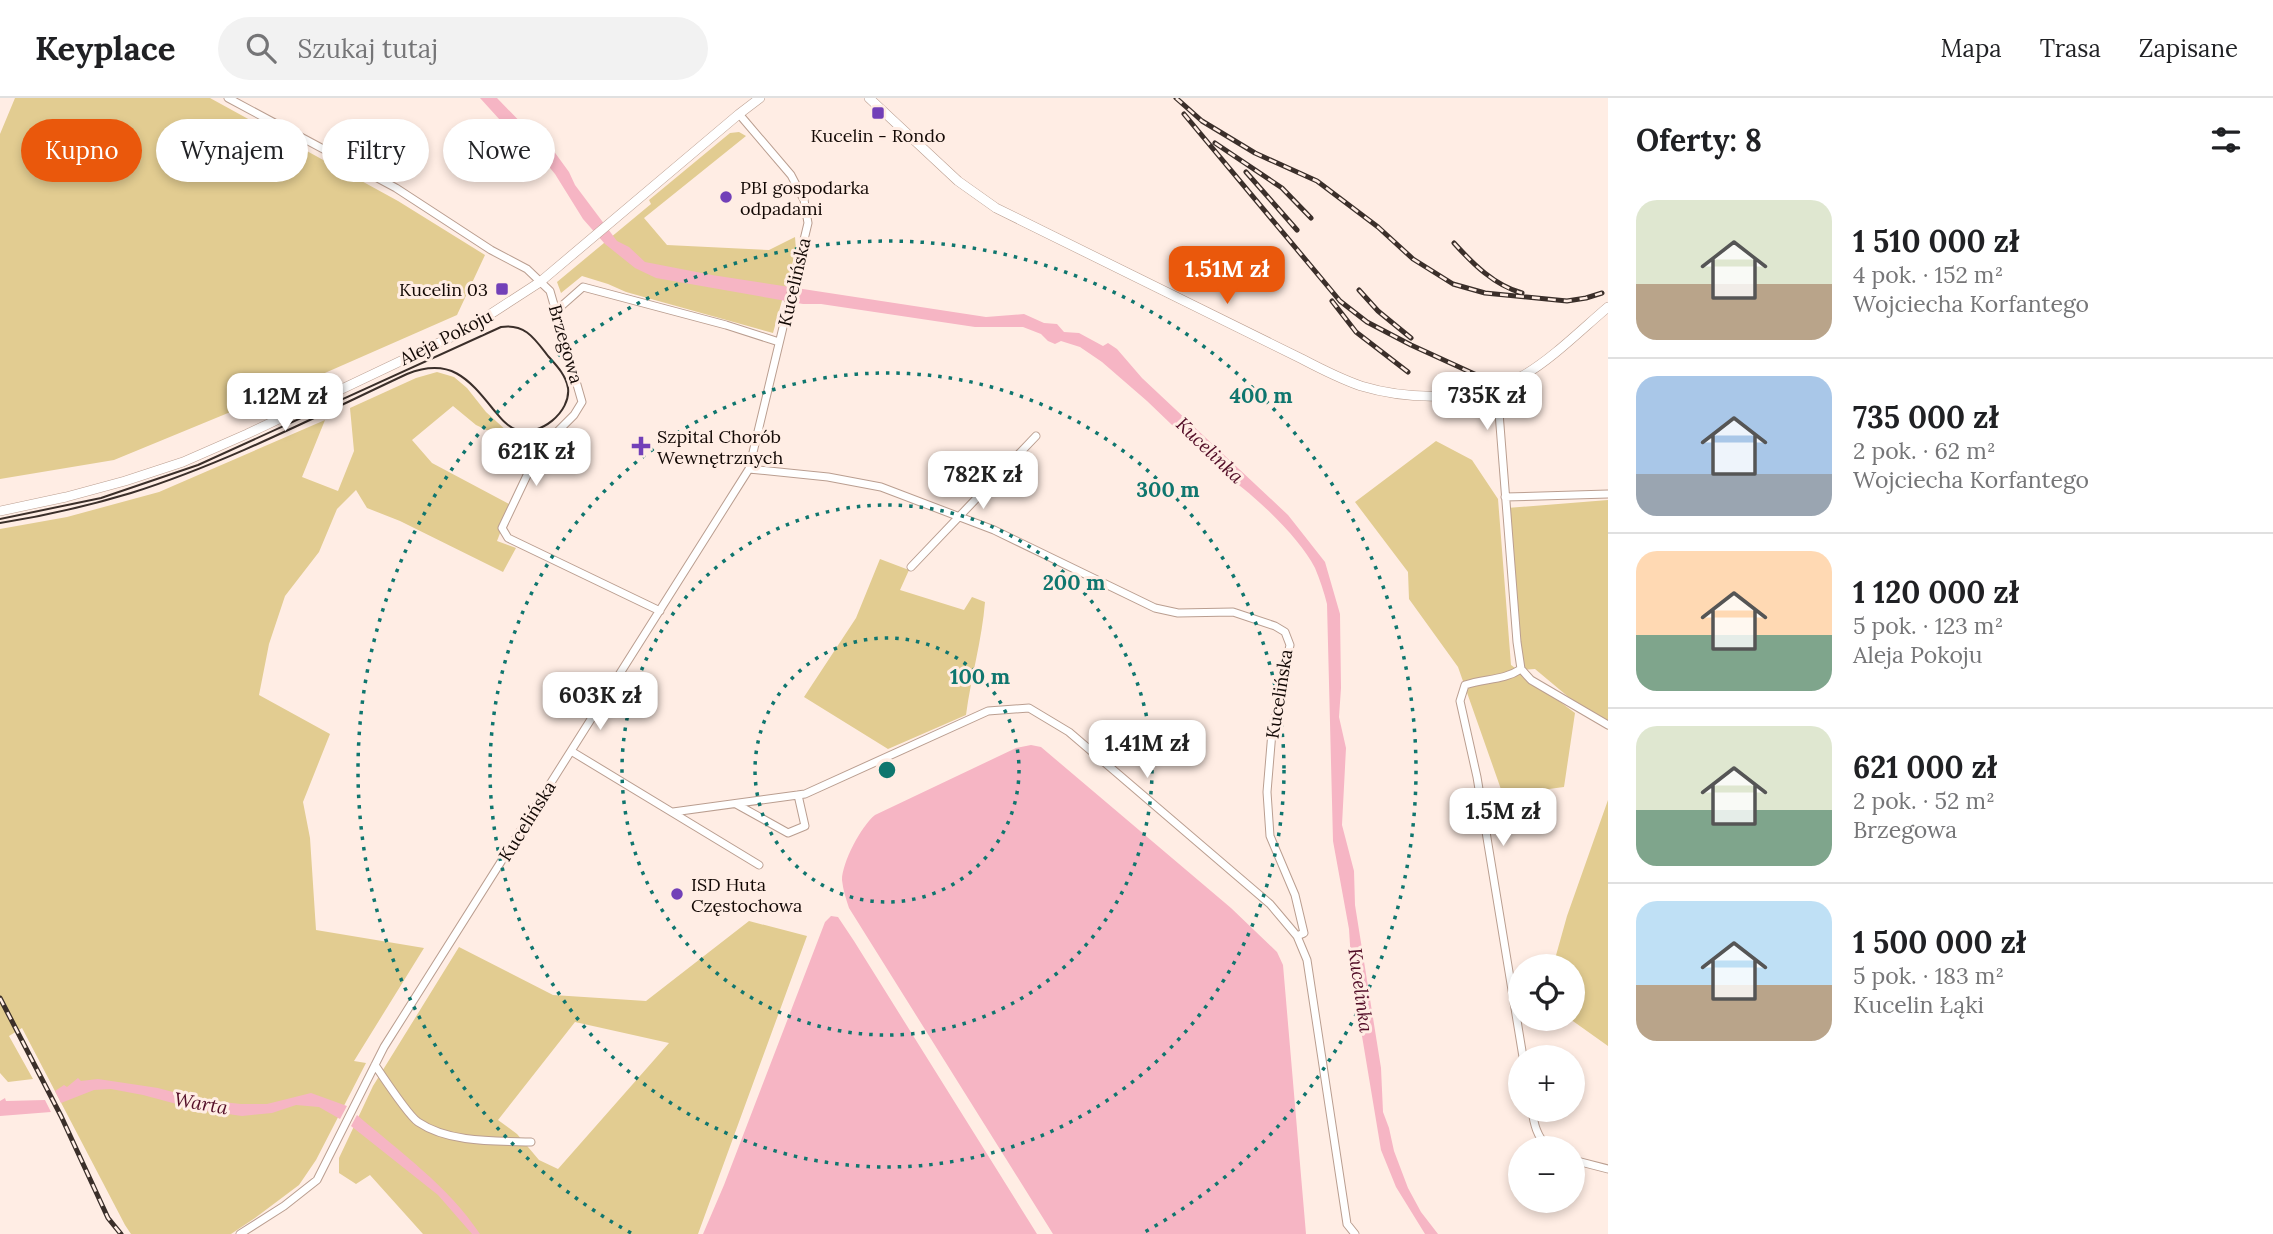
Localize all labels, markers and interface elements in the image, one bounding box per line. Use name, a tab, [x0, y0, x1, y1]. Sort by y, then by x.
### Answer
search box	[218, 17, 708, 80]
text: Keyplace	[35, 27, 176, 69]
icon: search	[242, 29, 280, 67]
text: Szukaj tutaj	[298, 32, 438, 65]
text: Mapa	[1941, 33, 2002, 64]
text: Trasa	[2040, 33, 2101, 64]
text: Zapisane	[2139, 33, 2238, 64]
marker: Kucelin - Rondo	[870, 105, 886, 121]
chip: Kupno	[21, 119, 142, 182]
chip: Wynajem	[156, 119, 308, 182]
chip: Filtry	[322, 119, 429, 182]
chip: Nowe	[443, 119, 555, 182]
text: Oferty: 8	[1636, 121, 1762, 159]
icon: filters	[2207, 121, 2245, 159]
place label: Kucelin - Rondo	[810, 124, 946, 147]
place label: PBI gospodarka odpadami	[740, 176, 869, 220]
marker: PBI gospodarka odpadami	[718, 189, 734, 205]
text: 1 510 000 zł	[1853, 222, 2019, 260]
icon: home	[1692, 228, 1776, 312]
street label: Kucelińska	[773, 235, 815, 329]
pin: 1.51M zł	[1155, 246, 1299, 306]
text: 1.51M zł	[1185, 254, 1269, 283]
text: 4 pok. · 152 m²	[1853, 260, 2003, 289]
place label: Kucelin 03	[399, 278, 488, 301]
marker: Kucelin 03	[494, 281, 510, 297]
text: Wojciecha Korfantego	[1853, 289, 2089, 318]
street label: Brzegowa	[544, 302, 588, 386]
street label: Aleja Pokoju	[395, 304, 497, 371]
pin: 735K zł	[1422, 372, 1552, 432]
pin: 1.12M zł	[213, 374, 357, 433]
text: 735K zł	[1448, 380, 1526, 409]
text: 1.12M zł	[243, 381, 327, 410]
text: 400 m	[1229, 382, 1293, 409]
text: 735 000 zł	[1853, 398, 1999, 436]
icon: home	[1692, 404, 1776, 488]
water label: Kucelinka	[1171, 412, 1249, 488]
place label: Szpital Chorób Wewnętrznych	[657, 425, 783, 469]
pin: 621K zł	[471, 428, 601, 488]
text: 621K zł	[498, 436, 574, 465]
marker: Szpital Chorób Wewnętrznych	[631, 436, 651, 456]
text: 2 pok. · 62 m²	[1853, 436, 1996, 465]
pin: 782K zł	[918, 452, 1048, 511]
text: 782K zł	[944, 459, 1022, 488]
text: Wojciecha Korfantego	[1853, 465, 2089, 494]
text: 300 m	[1136, 476, 1200, 503]
text: 200 m	[1043, 569, 1105, 596]
text: 1 120 000 zł	[1853, 573, 2019, 611]
icon: home	[1692, 579, 1776, 663]
text: 5 pok. · 123 m²	[1853, 611, 2003, 640]
text: Aleja Pokoju	[1853, 640, 1983, 669]
street label: Kucelińska	[1261, 648, 1297, 740]
text: 100 m	[950, 663, 1010, 690]
pin: 603K zł	[535, 672, 665, 732]
text: 603K zł	[559, 680, 641, 709]
pin: 1.41M zł	[1075, 720, 1219, 780]
text: 1.41M zł	[1105, 728, 1189, 757]
text: 621 000 zł	[1853, 748, 1997, 786]
icon: home	[1692, 754, 1776, 838]
centre of rings	[875, 758, 899, 782]
street label: Kucelińska	[493, 777, 561, 865]
text: 2 pok. · 52 m²	[1853, 786, 1995, 815]
pin: 1.5M zł	[1438, 788, 1568, 848]
text: 1.5M zł	[1465, 796, 1541, 825]
text: Brzegowa	[1853, 815, 1957, 844]
place label: ISD Huta Częstochowa	[691, 873, 802, 917]
marker: ISD Huta Częstochowa	[669, 886, 685, 902]
text: 1 500 000 zł	[1853, 923, 2026, 961]
icon: home	[1692, 929, 1776, 1013]
water label: Kucelinka	[1343, 946, 1379, 1034]
map controls	[1508, 954, 1585, 1213]
button: locate	[1508, 954, 1585, 1031]
text: 5 pok. · 183 m²	[1853, 961, 2004, 990]
text: Kucelin Łąki	[1853, 990, 1984, 1019]
button: +	[1508, 1045, 1585, 1122]
water label: Warta	[172, 1086, 230, 1120]
button: −	[1508, 1136, 1585, 1213]

